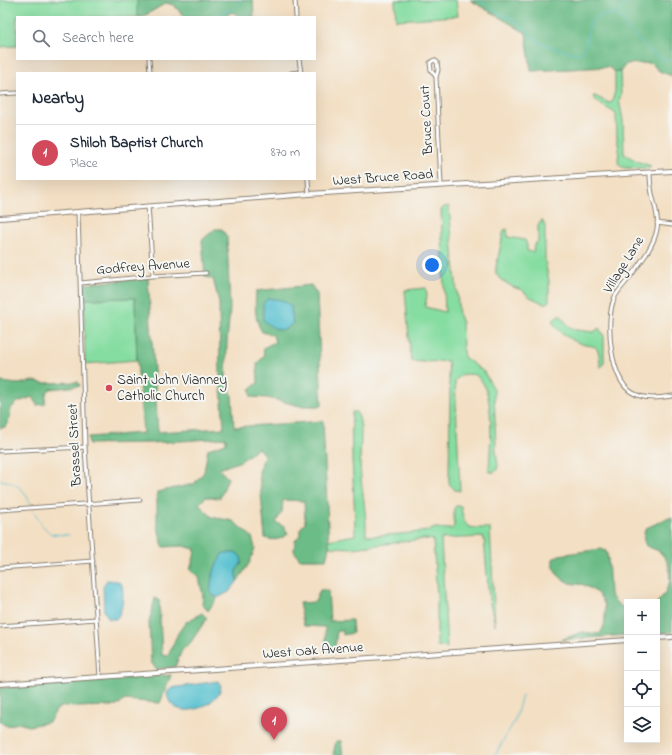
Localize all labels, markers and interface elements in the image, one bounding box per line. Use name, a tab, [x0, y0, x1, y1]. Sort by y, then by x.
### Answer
search box	[16, 16, 316, 60]
icon: search	[30, 27, 52, 49]
text: Search here	[62, 27, 134, 49]
street label: Bruce Court	[415, 84, 439, 156]
text: Nearby	[32, 86, 84, 111]
text: Shiloh Baptist Church	[70, 132, 203, 154]
text: 1	[43, 143, 47, 162]
text: 870 m	[271, 143, 300, 162]
text: Place	[70, 154, 98, 173]
street label: West Bruce Road	[332, 164, 434, 192]
street label: Village Lane	[598, 232, 651, 299]
street label: Godfrey Avenue	[95, 253, 191, 282]
your location	[422, 255, 442, 275]
place label: Saint John Vianney Catholic Church	[117, 370, 227, 407]
marker: Saint John Vianney Catholic Church	[104, 383, 114, 393]
street label: Brassel Street	[62, 403, 88, 488]
map controls	[624, 599, 660, 743]
button: +	[624, 599, 660, 635]
button: −	[624, 635, 660, 671]
street label: West Oak Avenue	[262, 637, 365, 665]
button: locate	[624, 671, 660, 707]
pin: 1	[261, 707, 287, 740]
button: layers	[624, 707, 660, 743]

